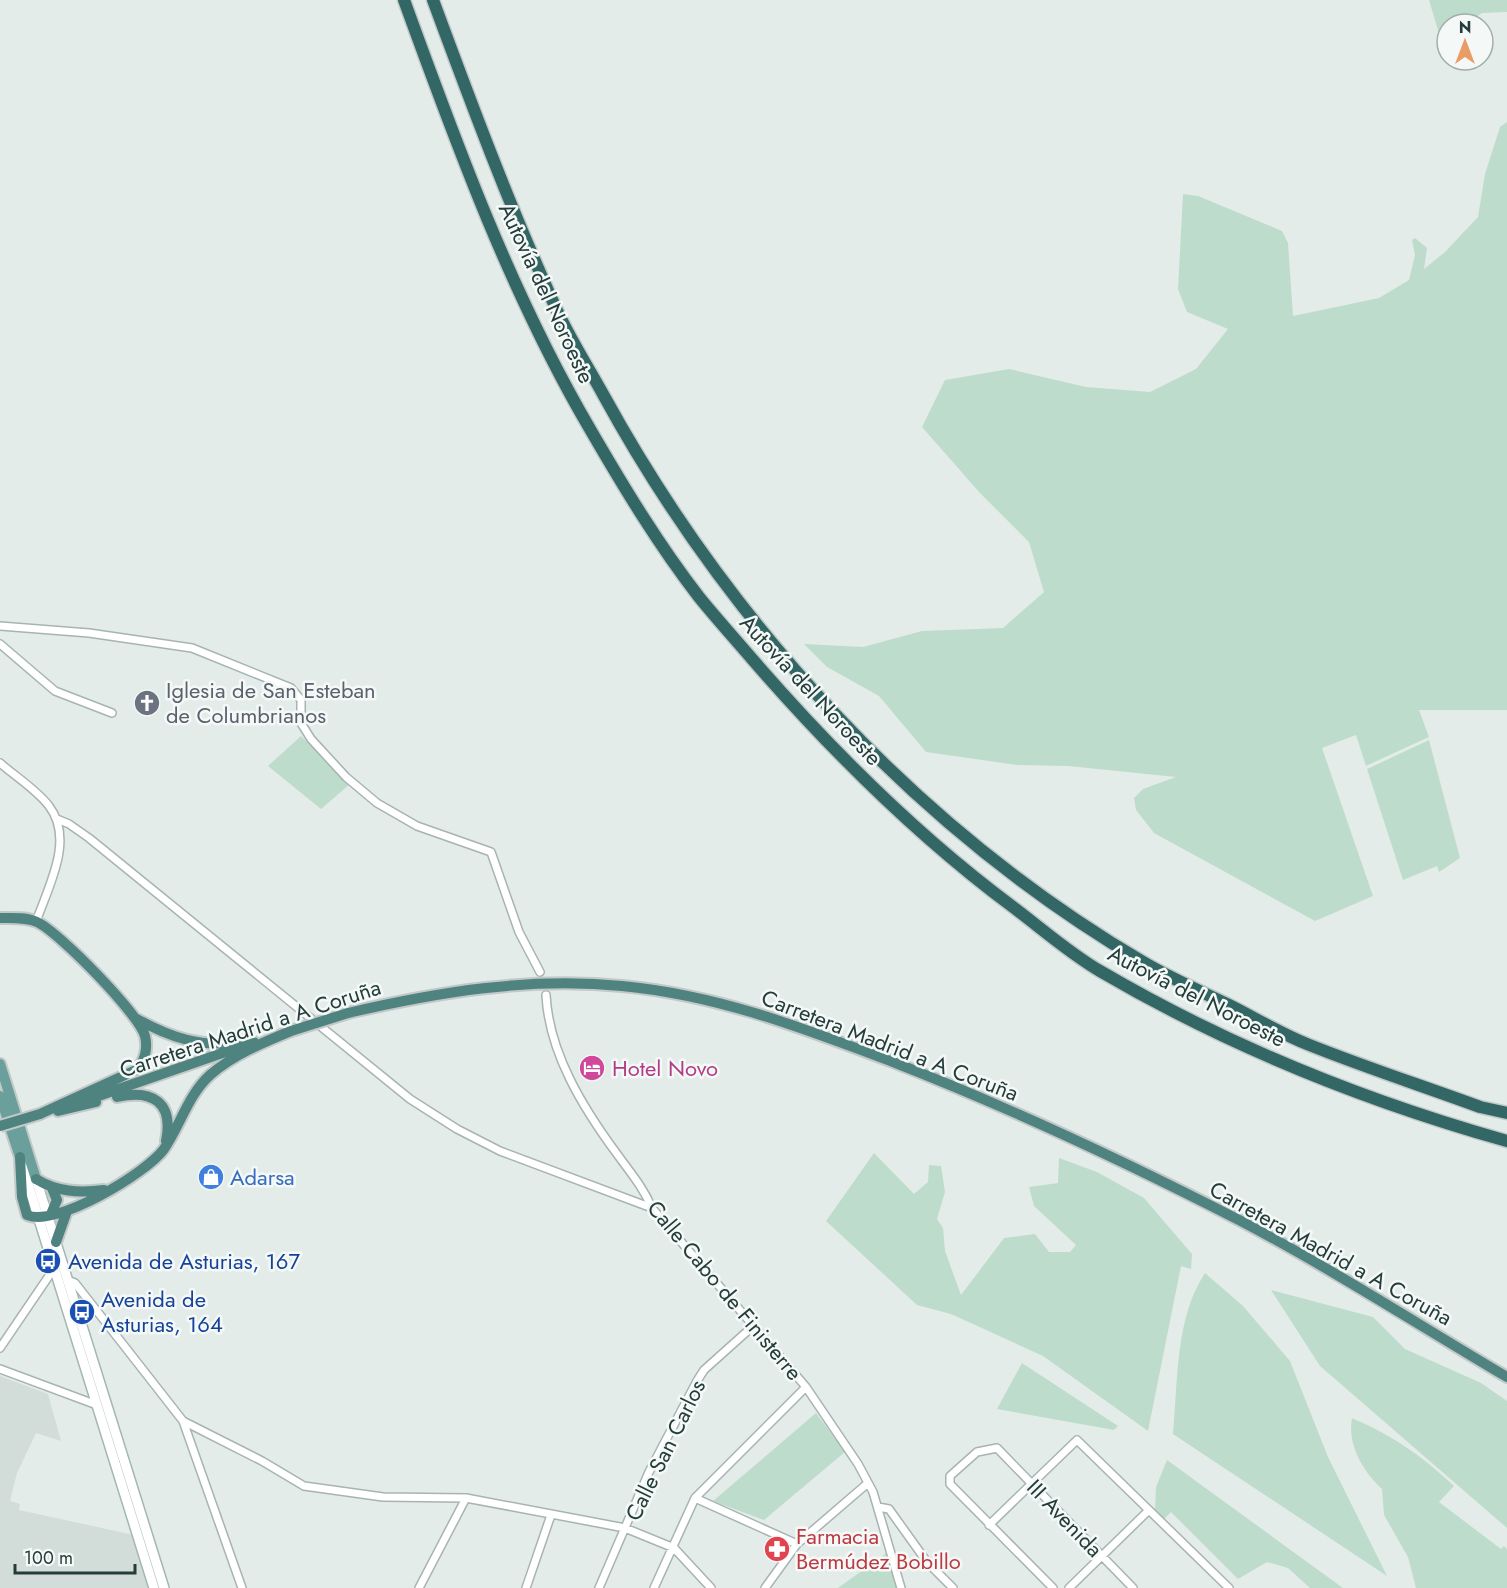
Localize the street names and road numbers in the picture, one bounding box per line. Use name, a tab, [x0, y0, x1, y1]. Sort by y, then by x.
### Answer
street label: Autovía del Noroeste	[491, 198, 603, 388]
street label: Autovía del Noroeste	[733, 607, 889, 773]
street label: Autovía del Noroeste	[1103, 937, 1291, 1055]
street label: Carretera Madrid a A Coruña	[115, 971, 385, 1085]
street label: Carretera Madrid a A Coruña	[757, 981, 1023, 1109]
street label: Carretera Madrid a A Coruña	[1204, 1173, 1458, 1333]
street label: Calle Cabo de Finisterre	[640, 1193, 810, 1387]
street label: Calle San Carlos	[617, 1374, 713, 1526]
street label: III Avenida	[1020, 1472, 1110, 1564]

